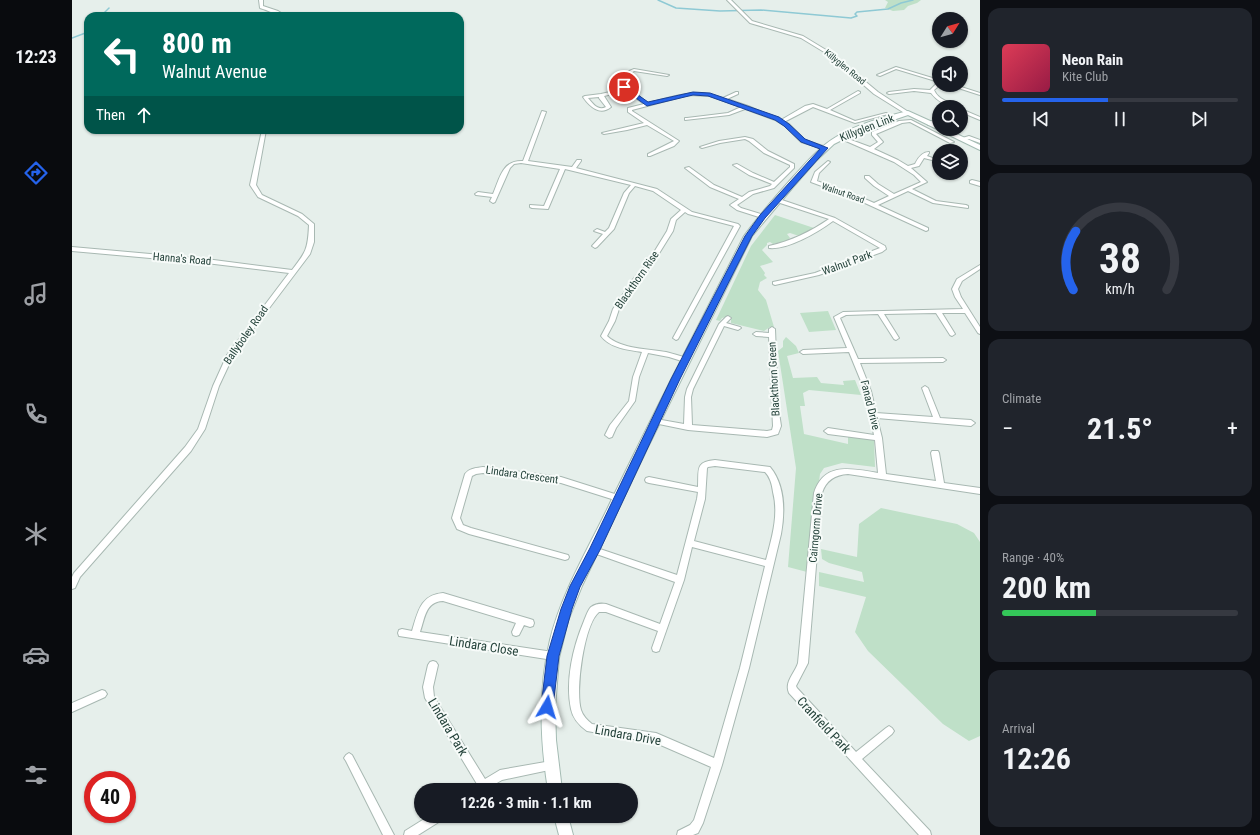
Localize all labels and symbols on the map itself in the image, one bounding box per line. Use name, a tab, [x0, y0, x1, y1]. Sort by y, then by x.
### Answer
north arrow	[932, 12, 968, 48]
street label: Killyglen Road	[822, 47, 868, 87]
pin	[607, 70, 641, 104]
street label: Killyglen Link	[838, 112, 896, 144]
street label: Walnut Road	[820, 181, 866, 205]
street label: Walnut Park	[820, 248, 874, 278]
street label: Blackthorn Rise	[612, 249, 662, 311]
street label: Hanna's Road	[152, 250, 212, 268]
street label: Ballyboley Road	[221, 303, 271, 367]
street label: Blackthorn Green	[766, 341, 782, 417]
street label: Fanad Drive	[858, 379, 882, 431]
street label: Lindara Crescent	[485, 463, 559, 487]
street label: Cairngorm Drive	[806, 493, 826, 563]
street label: Lindara Close	[448, 633, 520, 659]
position arrow	[526, 686, 568, 728]
street label: Cranfield Park	[794, 694, 854, 756]
street label: Lindara Park	[425, 696, 471, 759]
street label: Lindara Drive	[594, 722, 662, 748]
speed limit sign: 40	[84, 771, 136, 823]

